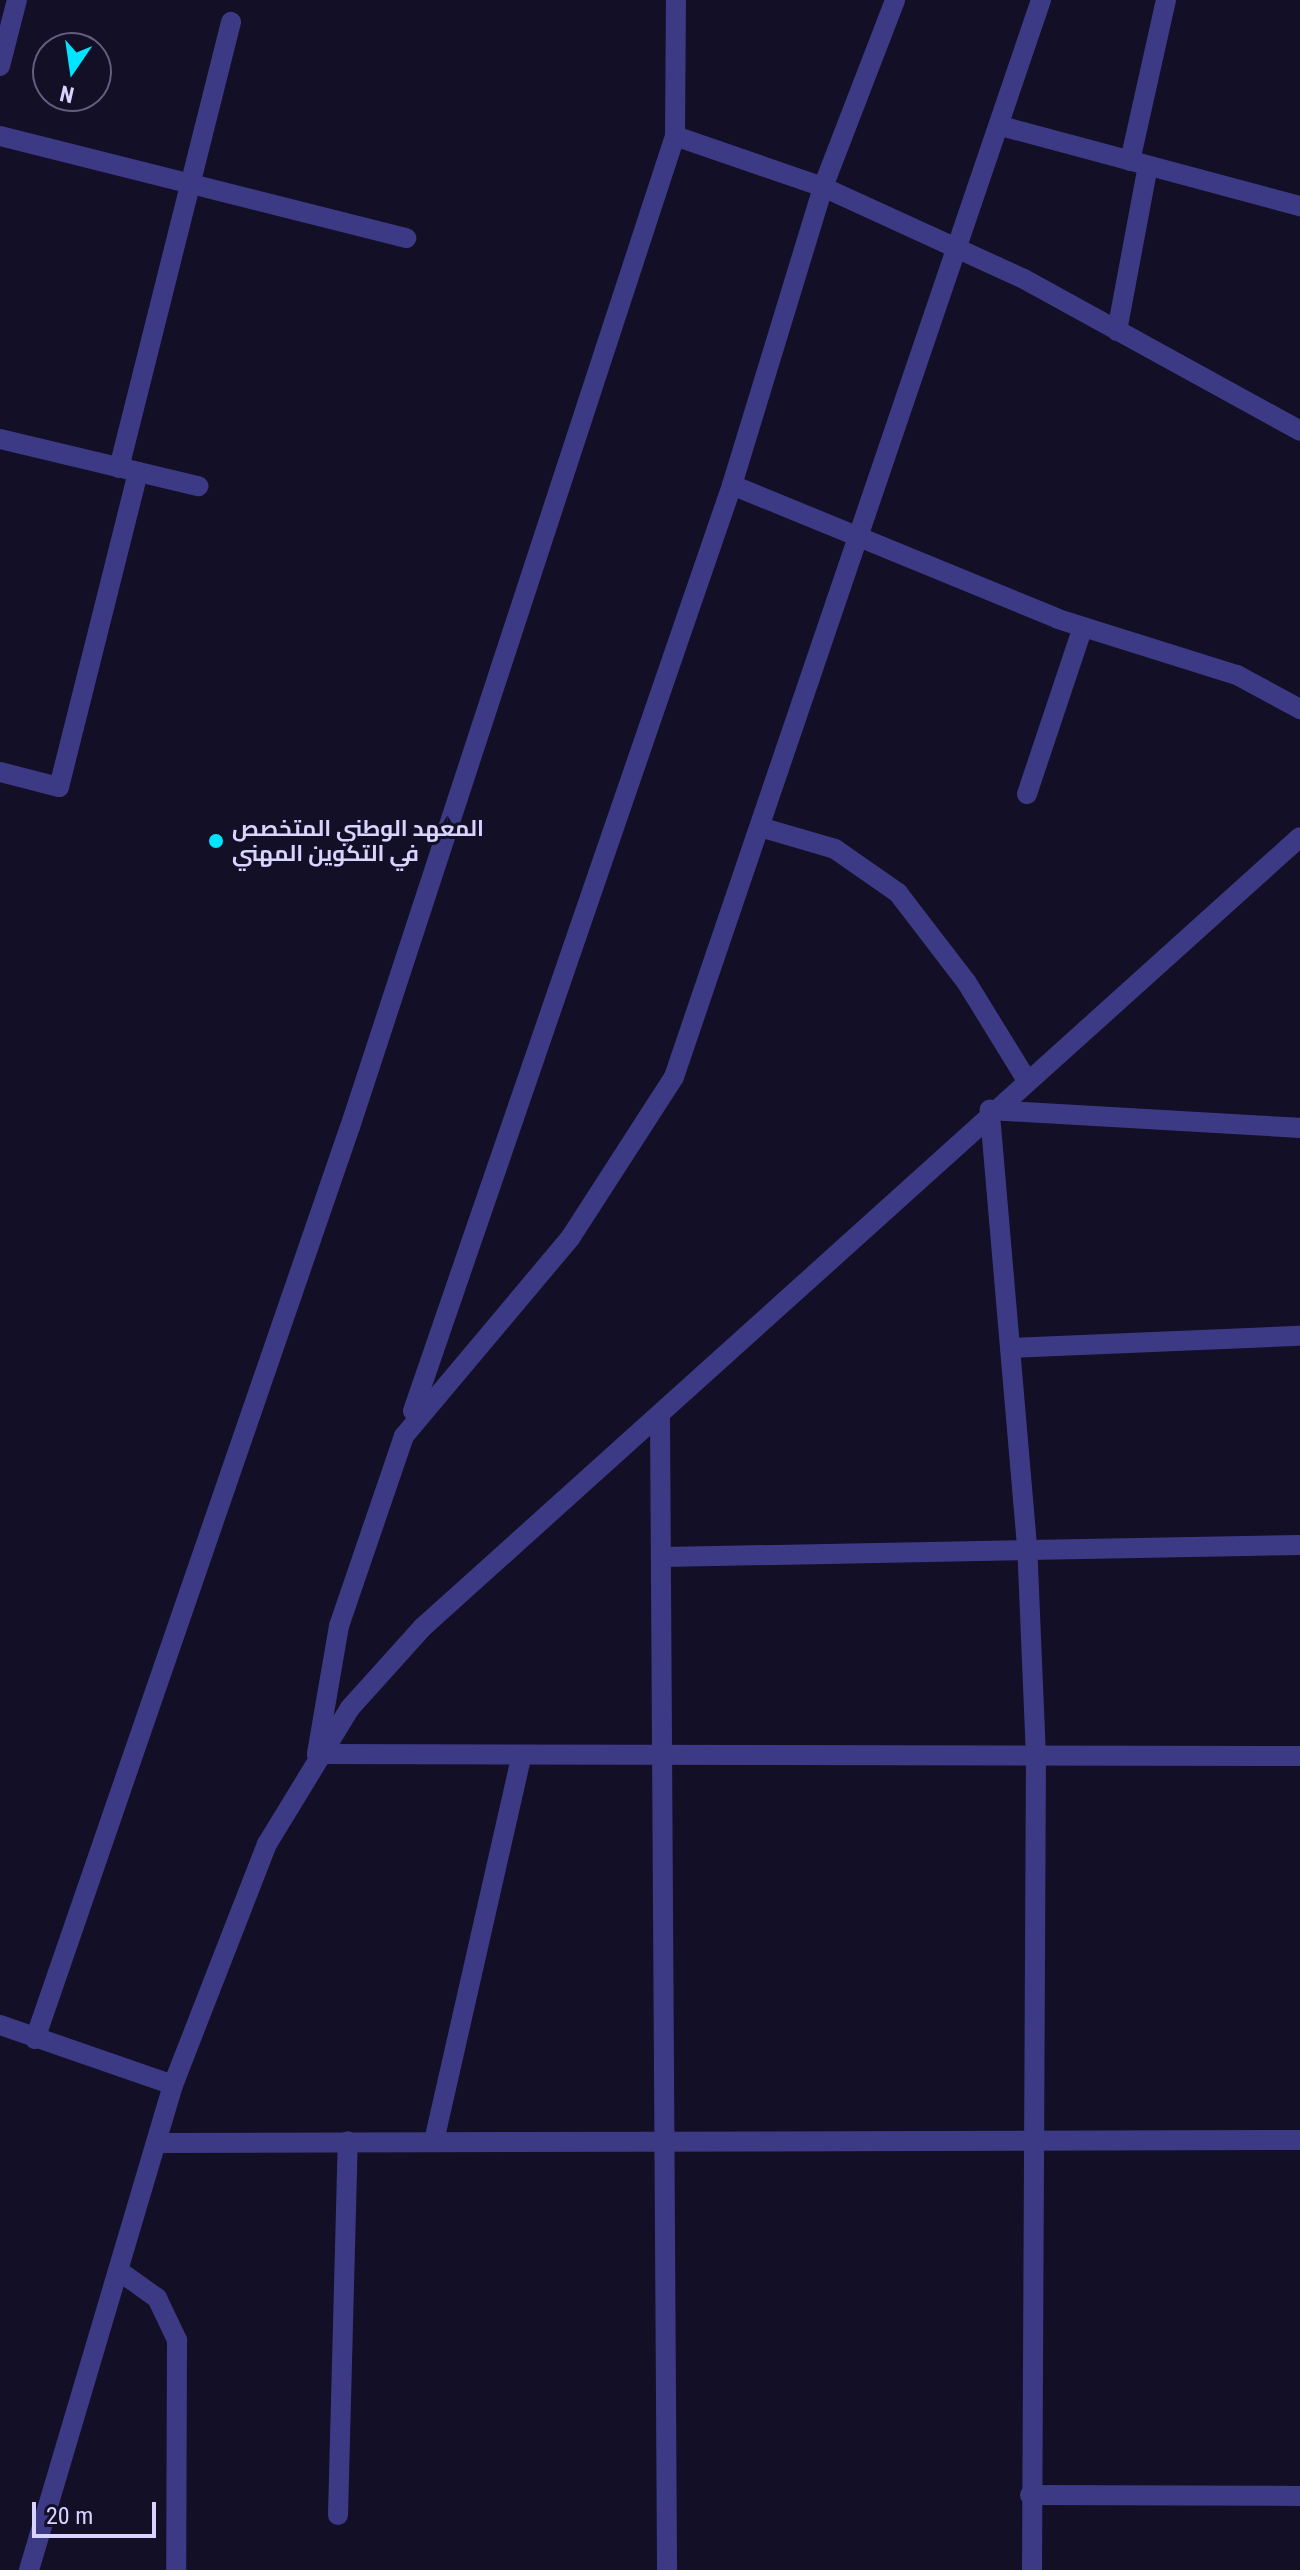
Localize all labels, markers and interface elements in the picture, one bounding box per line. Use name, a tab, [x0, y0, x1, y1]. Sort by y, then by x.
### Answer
north arrow	[32, 32, 112, 112]
text: N	[58, 80, 76, 108]
place label: المعهد الوطني المتخصص في التكوين المهني	[232, 815, 484, 866]
marker: المعهد الوطني المتخصص في التكوين المهني	[207, 832, 225, 850]
scale bar	[36, 2486, 160, 2536]
text: 20 m	[46, 2502, 93, 2530]

